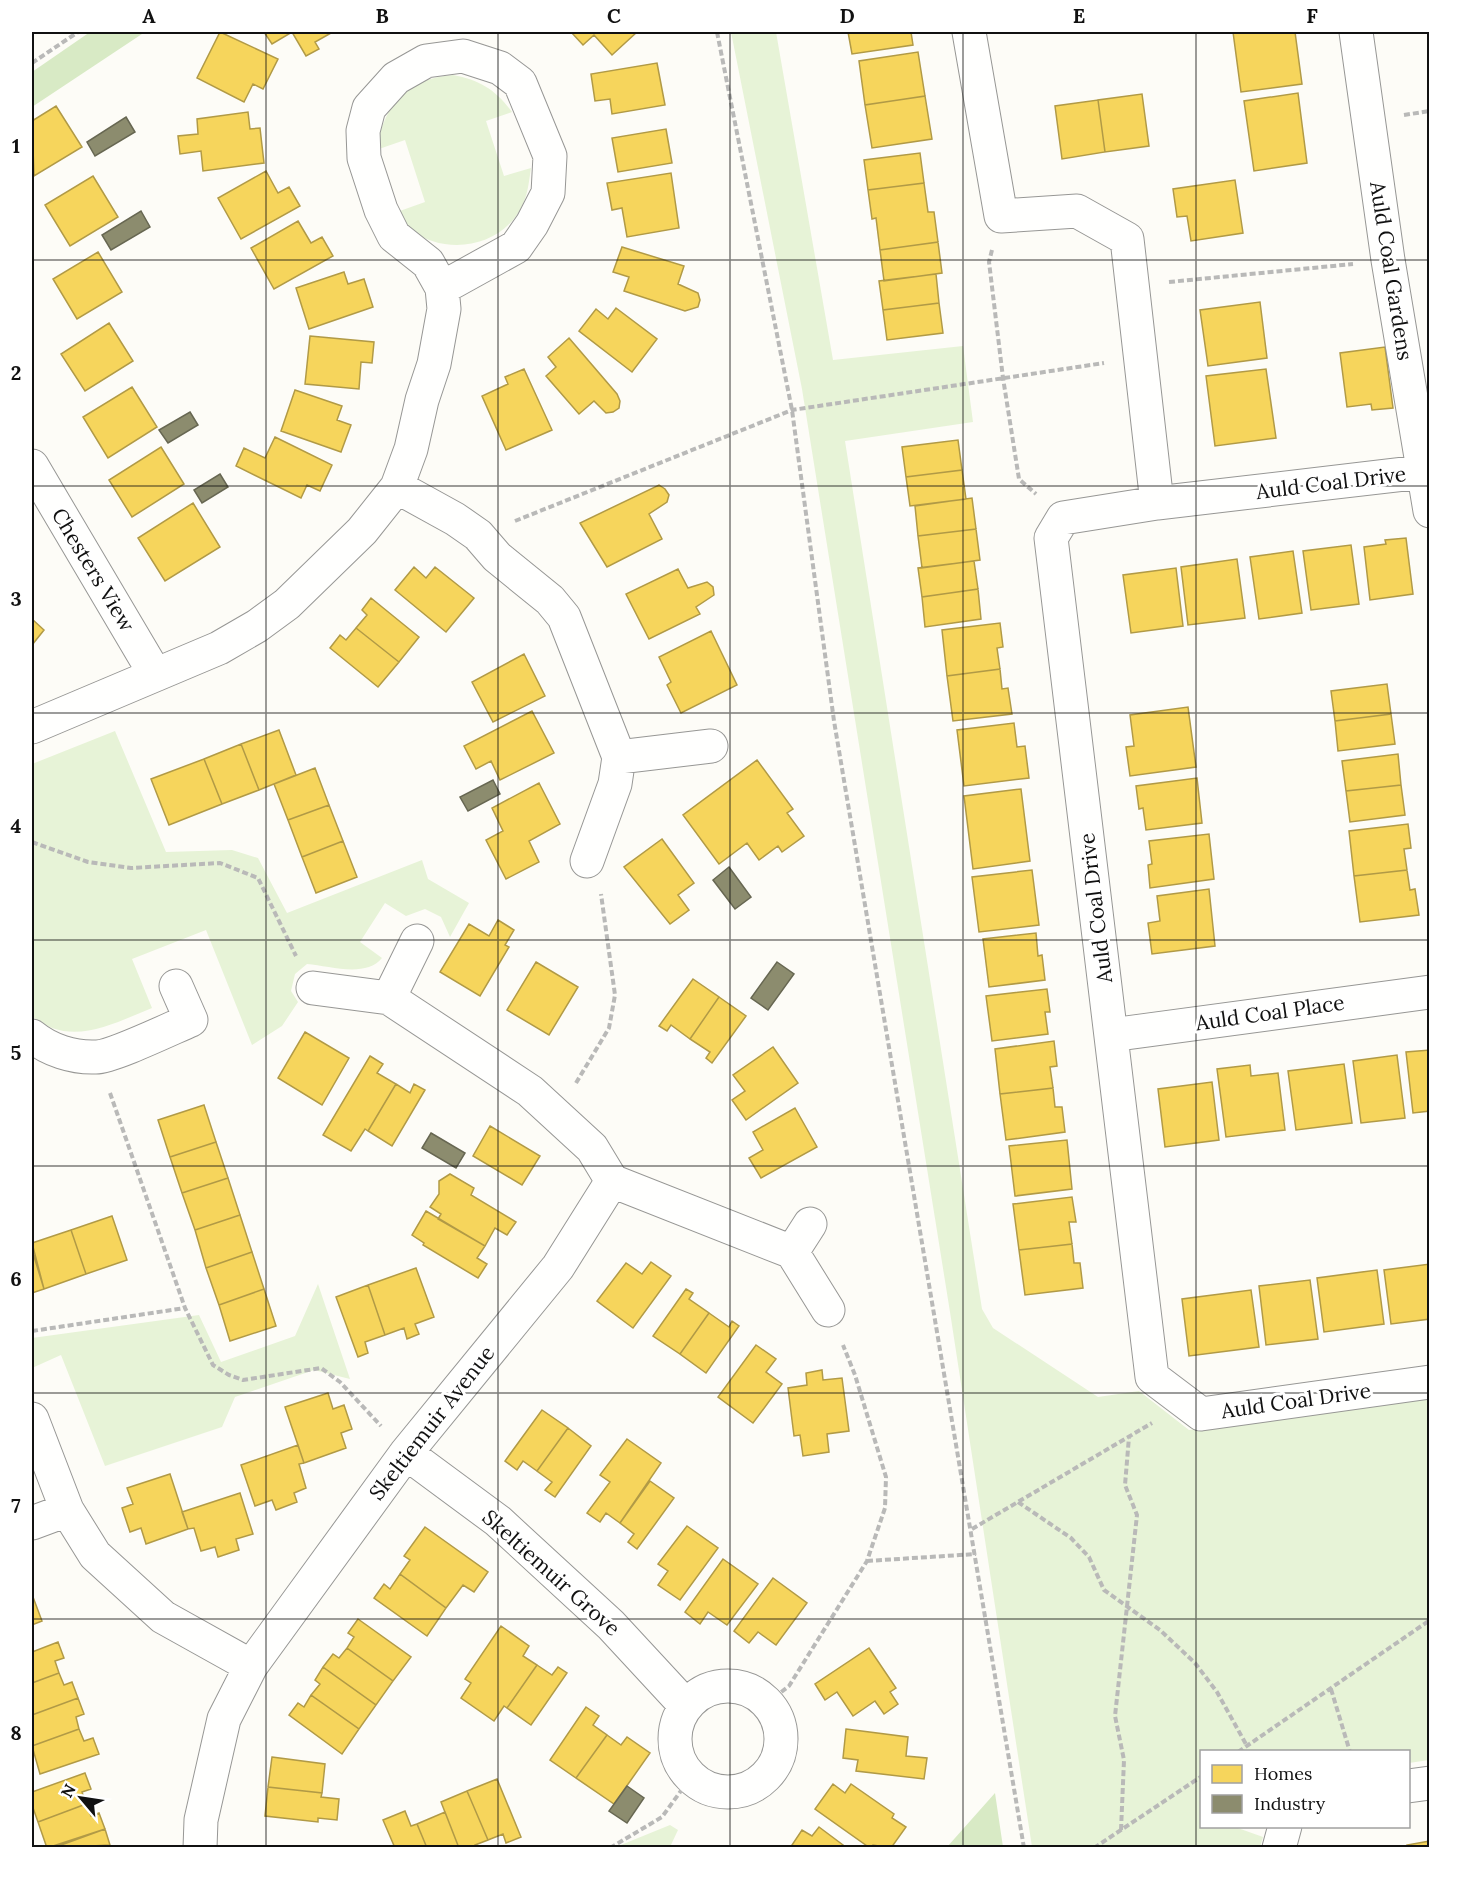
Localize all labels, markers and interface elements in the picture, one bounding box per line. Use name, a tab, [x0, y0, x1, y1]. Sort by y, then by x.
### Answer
text: A	[142, 3, 156, 28]
text: B	[375, 3, 389, 28]
text: C	[607, 3, 621, 28]
text: D	[839, 3, 855, 28]
text: E	[1073, 3, 1085, 28]
text: F	[1306, 3, 1318, 28]
text: 1	[12, 133, 20, 158]
street label: Auld Coal Gardens	[1364, 179, 1419, 362]
text: 2	[11, 360, 21, 385]
street label: Auld Coal Drive	[1253, 460, 1408, 505]
street label: Chesters View	[46, 503, 141, 637]
text: 3	[10, 586, 22, 611]
text: 4	[11, 813, 22, 838]
street label: Auld Coal Drive	[1073, 831, 1118, 986]
street label: Auld Coal Place	[1193, 989, 1346, 1036]
text: 5	[11, 1040, 22, 1065]
text: 6	[10, 1266, 22, 1291]
street label: Skeltiemuir Avenue	[363, 1340, 500, 1505]
street label: Auld Coal Drive	[1218, 1377, 1373, 1425]
text: 7	[11, 1493, 21, 1518]
street label: Skeltiemuir Grove	[477, 1504, 626, 1642]
text: 8	[10, 1720, 22, 1745]
legend	[1200, 1750, 1410, 1828]
text: Homes	[1254, 1762, 1312, 1785]
north arrow	[51, 1768, 111, 1828]
text: N	[56, 1780, 80, 1801]
text: Industry	[1254, 1792, 1326, 1815]

